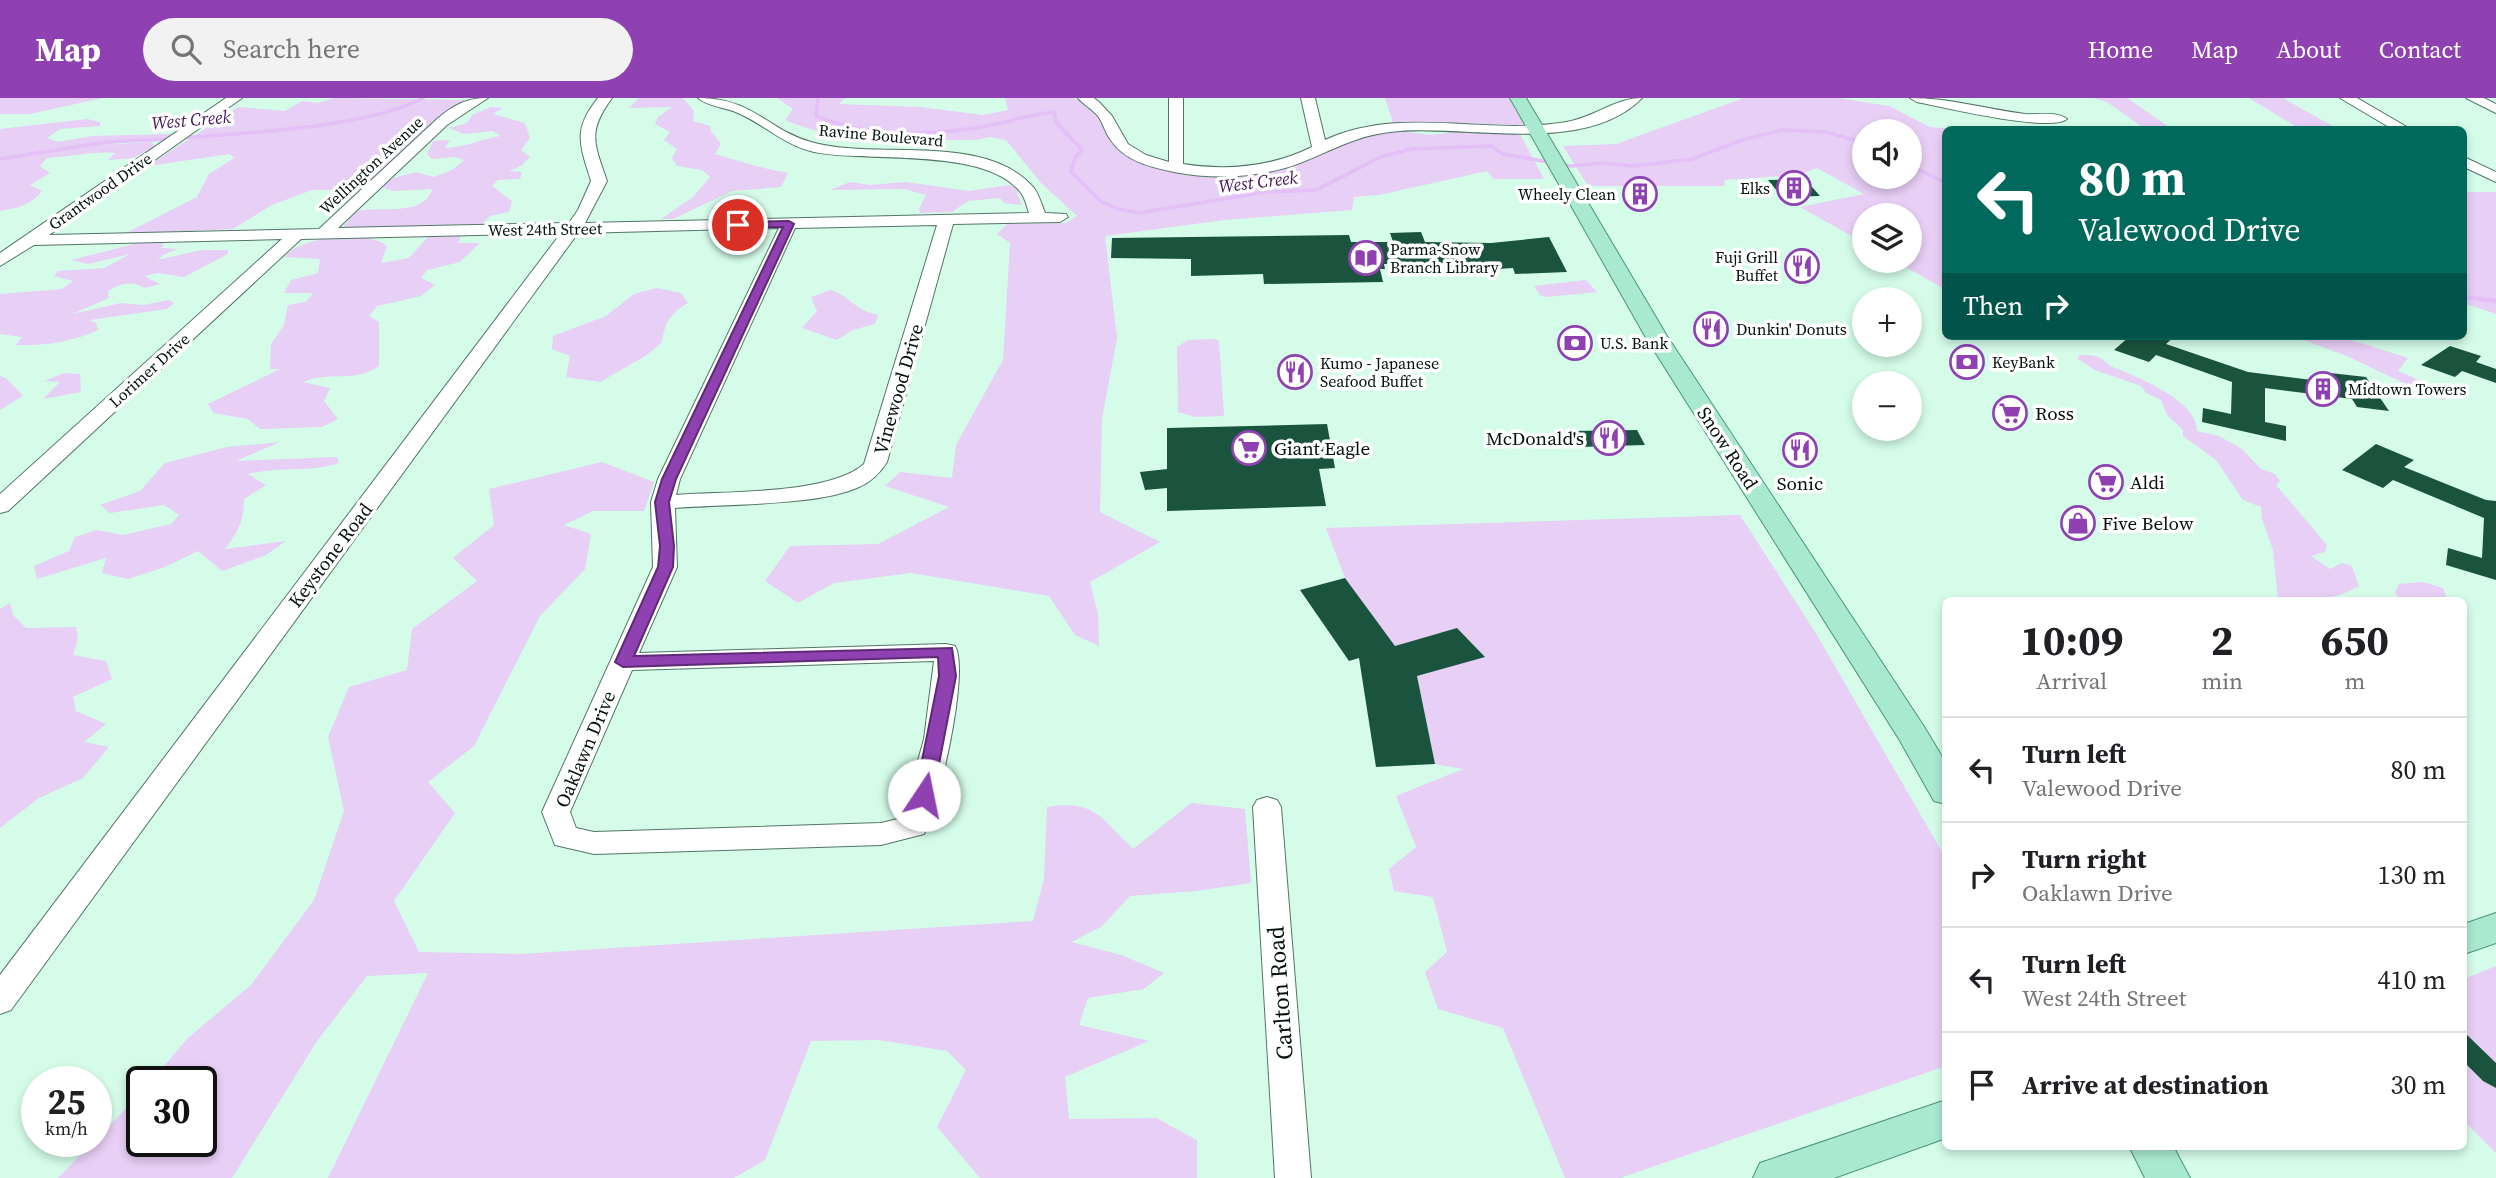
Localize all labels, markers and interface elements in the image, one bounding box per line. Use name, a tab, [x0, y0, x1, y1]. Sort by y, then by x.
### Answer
search box	[143, 18, 633, 81]
text: Map	[35, 27, 101, 72]
icon: search	[167, 30, 205, 68]
text: Search here	[223, 31, 360, 67]
text: Home	[2088, 33, 2153, 66]
text: Map	[2191, 33, 2238, 66]
text: About	[2276, 33, 2341, 66]
text: Contact	[2379, 33, 2461, 66]
water label: West Creek	[150, 104, 232, 135]
street label: Wellington Avenue	[314, 111, 428, 219]
street label: Ravine Boulevard	[818, 119, 944, 151]
map controls	[1852, 119, 1922, 441]
button: sound	[1852, 119, 1922, 189]
text: 80 m	[2078, 144, 2186, 211]
street label: Grantwood Drive	[44, 147, 156, 235]
icon: left	[1963, 154, 2054, 245]
water label: West Creek	[1217, 164, 1299, 199]
building icon: Elks	[1775, 169, 1813, 207]
building icon: Wheely Clean	[1621, 175, 1659, 213]
place label: Elks	[1740, 177, 1770, 199]
place label: Wheely Clean	[1518, 183, 1616, 205]
pin	[708, 195, 768, 255]
button: layers	[1852, 203, 1922, 273]
icon: arrive	[719, 206, 757, 244]
text: Valewood Drive	[2078, 208, 2301, 252]
street label: West 24th Street	[488, 217, 603, 241]
place label: Parma-Snow Branch Library	[1390, 238, 1500, 278]
library icon: Parma-Snow Branch Library	[1347, 239, 1385, 277]
place label: Fuji Grill Buffet	[1715, 246, 1779, 286]
restaurant icon: Fuji Grill Buffet	[1783, 247, 1821, 285]
button: +	[1852, 287, 1922, 357]
icon: right	[2037, 287, 2075, 325]
text: Then	[1963, 288, 2023, 324]
restaurant icon: Dunkin' Donuts	[1692, 310, 1730, 348]
place label: Dunkin' Donuts	[1736, 318, 1847, 340]
street label: Vinewood Drive	[867, 321, 929, 457]
bank icon: U.S. Bank	[1556, 324, 1594, 362]
street label: Lorimer Drive	[104, 328, 194, 412]
place label: U.S. Bank	[1600, 332, 1668, 354]
bank icon: KeyBank	[1948, 343, 1986, 381]
place label: KeyBank	[1992, 351, 2055, 373]
place label: Kumo - Japanese Seafood Buffet	[1320, 352, 1439, 392]
restaurant icon: Kumo - Japanese Seafood Buffet	[1276, 353, 1314, 391]
building icon: Midtown Towers	[2304, 370, 2342, 408]
button: −	[1852, 371, 1922, 441]
place label: Midtown Towers	[2348, 378, 2467, 400]
supermarket icon: Ross	[1991, 394, 2029, 432]
place label: Ross	[2035, 400, 2074, 426]
street label: Snow Road	[1692, 402, 1765, 495]
restaurant icon: McDonald's	[1590, 419, 1628, 457]
place label: McDonald's	[1486, 425, 1584, 451]
supermarket icon: Giant Eagle	[1230, 429, 1268, 467]
restaurant icon: Sonic	[1781, 431, 1819, 469]
place label: Giant Eagle	[1274, 435, 1370, 461]
supermarket icon: Aldi	[2087, 463, 2125, 501]
place label: Aldi	[2130, 469, 2165, 495]
place label: Sonic	[1777, 470, 1823, 496]
street label: Keystone Road	[282, 497, 378, 613]
shop icon: Five Below	[2059, 504, 2097, 542]
place label: Five Below	[2102, 510, 2194, 536]
text: 10:09	[2020, 611, 2124, 669]
text: 2	[2211, 611, 2234, 669]
text: 650	[2321, 611, 2389, 669]
text: Arrival	[2036, 665, 2107, 697]
text: min	[2201, 665, 2243, 697]
text: m	[2345, 665, 2365, 697]
street label: Oaklawn Drive	[549, 687, 621, 811]
text: Turn left	[2022, 736, 2126, 772]
icon: left	[1963, 751, 2001, 789]
text: 80 m	[2391, 752, 2446, 788]
position arrow	[887, 758, 961, 832]
text: Valewood Drive	[2022, 772, 2182, 804]
text: Turn right	[2022, 841, 2146, 877]
icon: right	[1963, 856, 2001, 894]
text: 130 m	[2378, 857, 2446, 893]
text: Oaklawn Drive	[2022, 877, 2173, 909]
street label: Carlton Road	[1259, 925, 1301, 1061]
text: Turn left	[2022, 946, 2126, 982]
icon: left	[1963, 961, 2001, 999]
text: 410 m	[2378, 962, 2446, 998]
text: West 24th Street	[2022, 982, 2186, 1014]
speed limit sign: 30	[126, 1066, 217, 1157]
icon: arrive	[1963, 1066, 2001, 1104]
text: Arrive at destination	[2022, 1067, 2269, 1103]
text: 30 m	[2391, 1067, 2446, 1103]
text: 25	[48, 1078, 85, 1126]
text: km/h	[45, 1116, 88, 1141]

